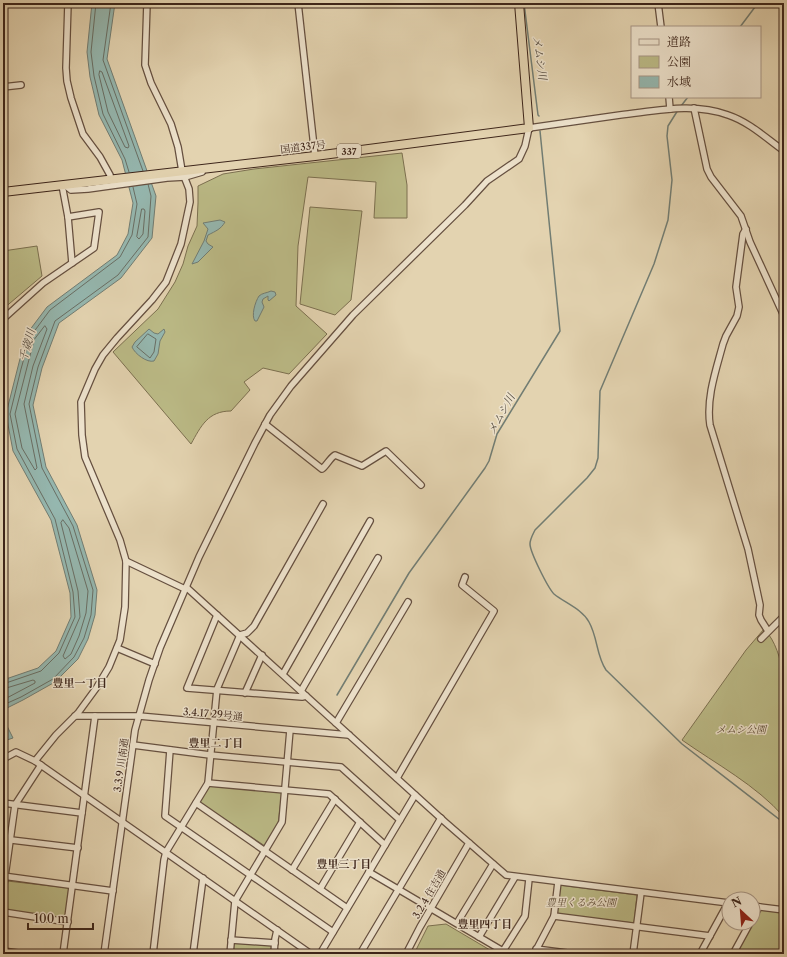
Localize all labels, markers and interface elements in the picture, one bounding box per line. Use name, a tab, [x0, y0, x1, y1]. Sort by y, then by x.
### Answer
legend	[631, 26, 761, 98]
text: 道路	[667, 34, 691, 49]
water label: メムシ川	[530, 35, 550, 82]
text: 公園	[667, 54, 691, 69]
text: 水域	[667, 74, 691, 89]
street label: 国道337号	[279, 138, 327, 156]
road number: 337	[337, 144, 361, 158]
water label: 千歳川	[16, 326, 38, 363]
water label: メムシ川	[484, 390, 518, 437]
district label: 豊里一丁目	[53, 676, 108, 690]
street label: 3.4.17 29号通	[183, 705, 243, 723]
park label: メムシ公園	[716, 723, 768, 736]
district label: 豊里二丁目	[189, 736, 244, 750]
street label: 3.3.9 川南通	[111, 737, 131, 793]
district label: 豊里三丁目	[317, 857, 372, 871]
street label: 3.2.4 住吉通	[410, 867, 448, 921]
north arrow	[721, 891, 761, 931]
text: N	[729, 893, 744, 910]
park label: 豊里くるみ公園	[546, 896, 618, 909]
scale bar	[28, 905, 93, 931]
text: 100 m	[34, 911, 69, 926]
district label: 豊里四丁目	[458, 917, 513, 931]

